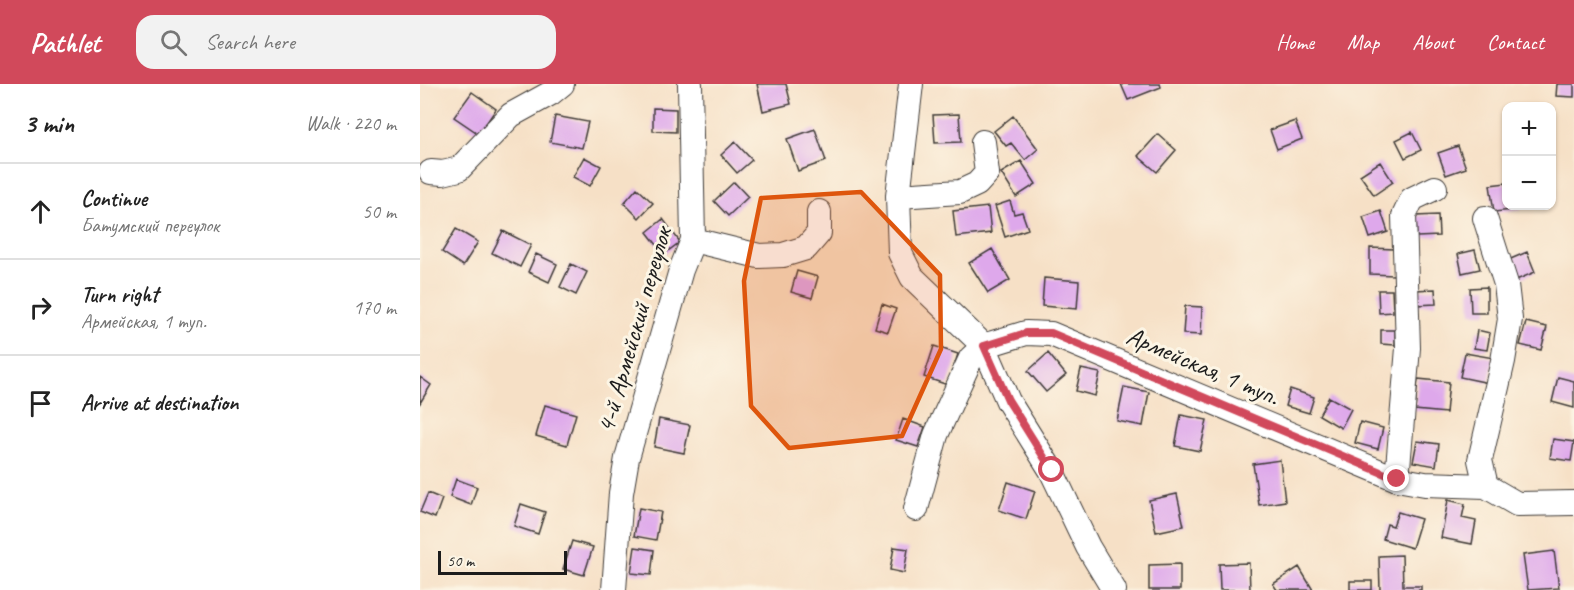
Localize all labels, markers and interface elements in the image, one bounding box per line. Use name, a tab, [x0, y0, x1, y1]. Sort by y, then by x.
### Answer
search box	[136, 15, 556, 69]
text: Pathlet	[30, 25, 100, 60]
icon: search	[157, 26, 190, 59]
text: Search here	[205, 28, 295, 56]
text: Home	[1276, 29, 1314, 55]
text: Map	[1347, 29, 1379, 55]
text: About	[1412, 29, 1454, 55]
text: Contact	[1487, 29, 1544, 55]
map controls	[1502, 102, 1556, 210]
button: +	[1502, 102, 1556, 156]
text: 3 min	[24, 107, 74, 140]
text: Walk · 220 m	[306, 111, 396, 136]
button: −	[1502, 156, 1556, 210]
text: Continue	[81, 185, 147, 213]
icon: ahead	[24, 195, 57, 228]
text: 50 m	[362, 199, 396, 224]
text: Батумский переулок	[81, 213, 219, 238]
street label: 4-й Армейский переулок	[589, 221, 680, 437]
text: Turn right	[81, 281, 158, 309]
icon: right	[24, 291, 57, 324]
text: 170 m	[353, 295, 396, 320]
text: Армейская, 1 туп.	[81, 309, 206, 334]
street label: Армейская, 1 туп.	[1122, 319, 1285, 413]
icon: arrive	[24, 387, 57, 420]
text: Arrive at destination	[81, 389, 238, 417]
route start	[1038, 456, 1064, 482]
route end	[1383, 465, 1409, 491]
scale bar	[438, 548, 567, 576]
text: 50 m	[447, 551, 474, 571]

